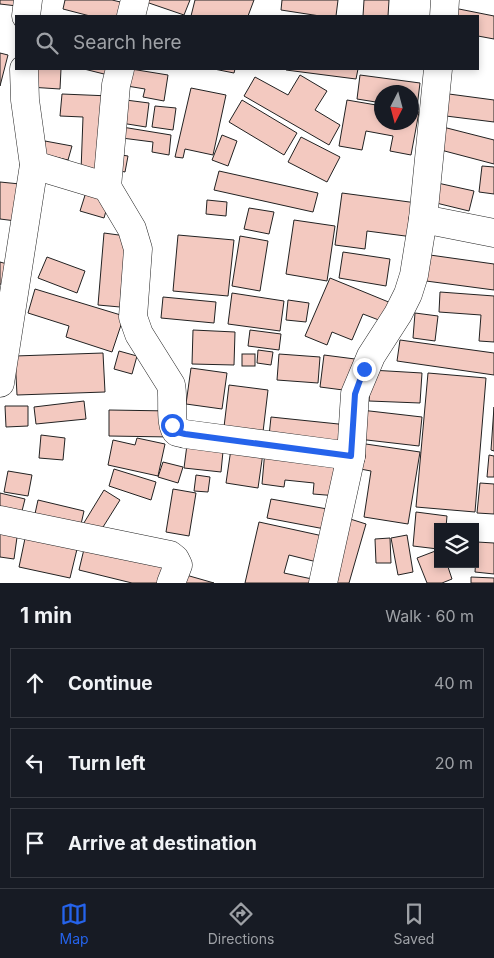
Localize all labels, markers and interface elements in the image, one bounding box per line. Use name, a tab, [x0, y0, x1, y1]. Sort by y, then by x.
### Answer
search box	[15, 15, 479, 70]
icon: search	[33, 29, 61, 57]
text: Search here	[73, 31, 182, 54]
north arrow	[374, 85, 419, 130]
route end	[353, 358, 376, 381]
route start	[161, 414, 184, 437]
map controls	[434, 523, 479, 568]
button: layers	[434, 523, 479, 568]
text: 1 min	[20, 603, 72, 628]
text: Walk · 60 m	[385, 606, 474, 626]
icon: ahead	[21, 669, 49, 697]
text: Continue	[68, 672, 153, 695]
text: 40 m	[434, 673, 473, 693]
icon: left	[21, 749, 49, 777]
text: Turn left	[68, 752, 146, 775]
text: 20 m	[435, 753, 473, 773]
icon: arrive	[21, 829, 49, 857]
text: Arrive at destination	[68, 832, 257, 855]
tab: Map	[60, 900, 89, 947]
tab: Directions	[208, 900, 274, 947]
tab: Saved	[393, 900, 434, 947]

